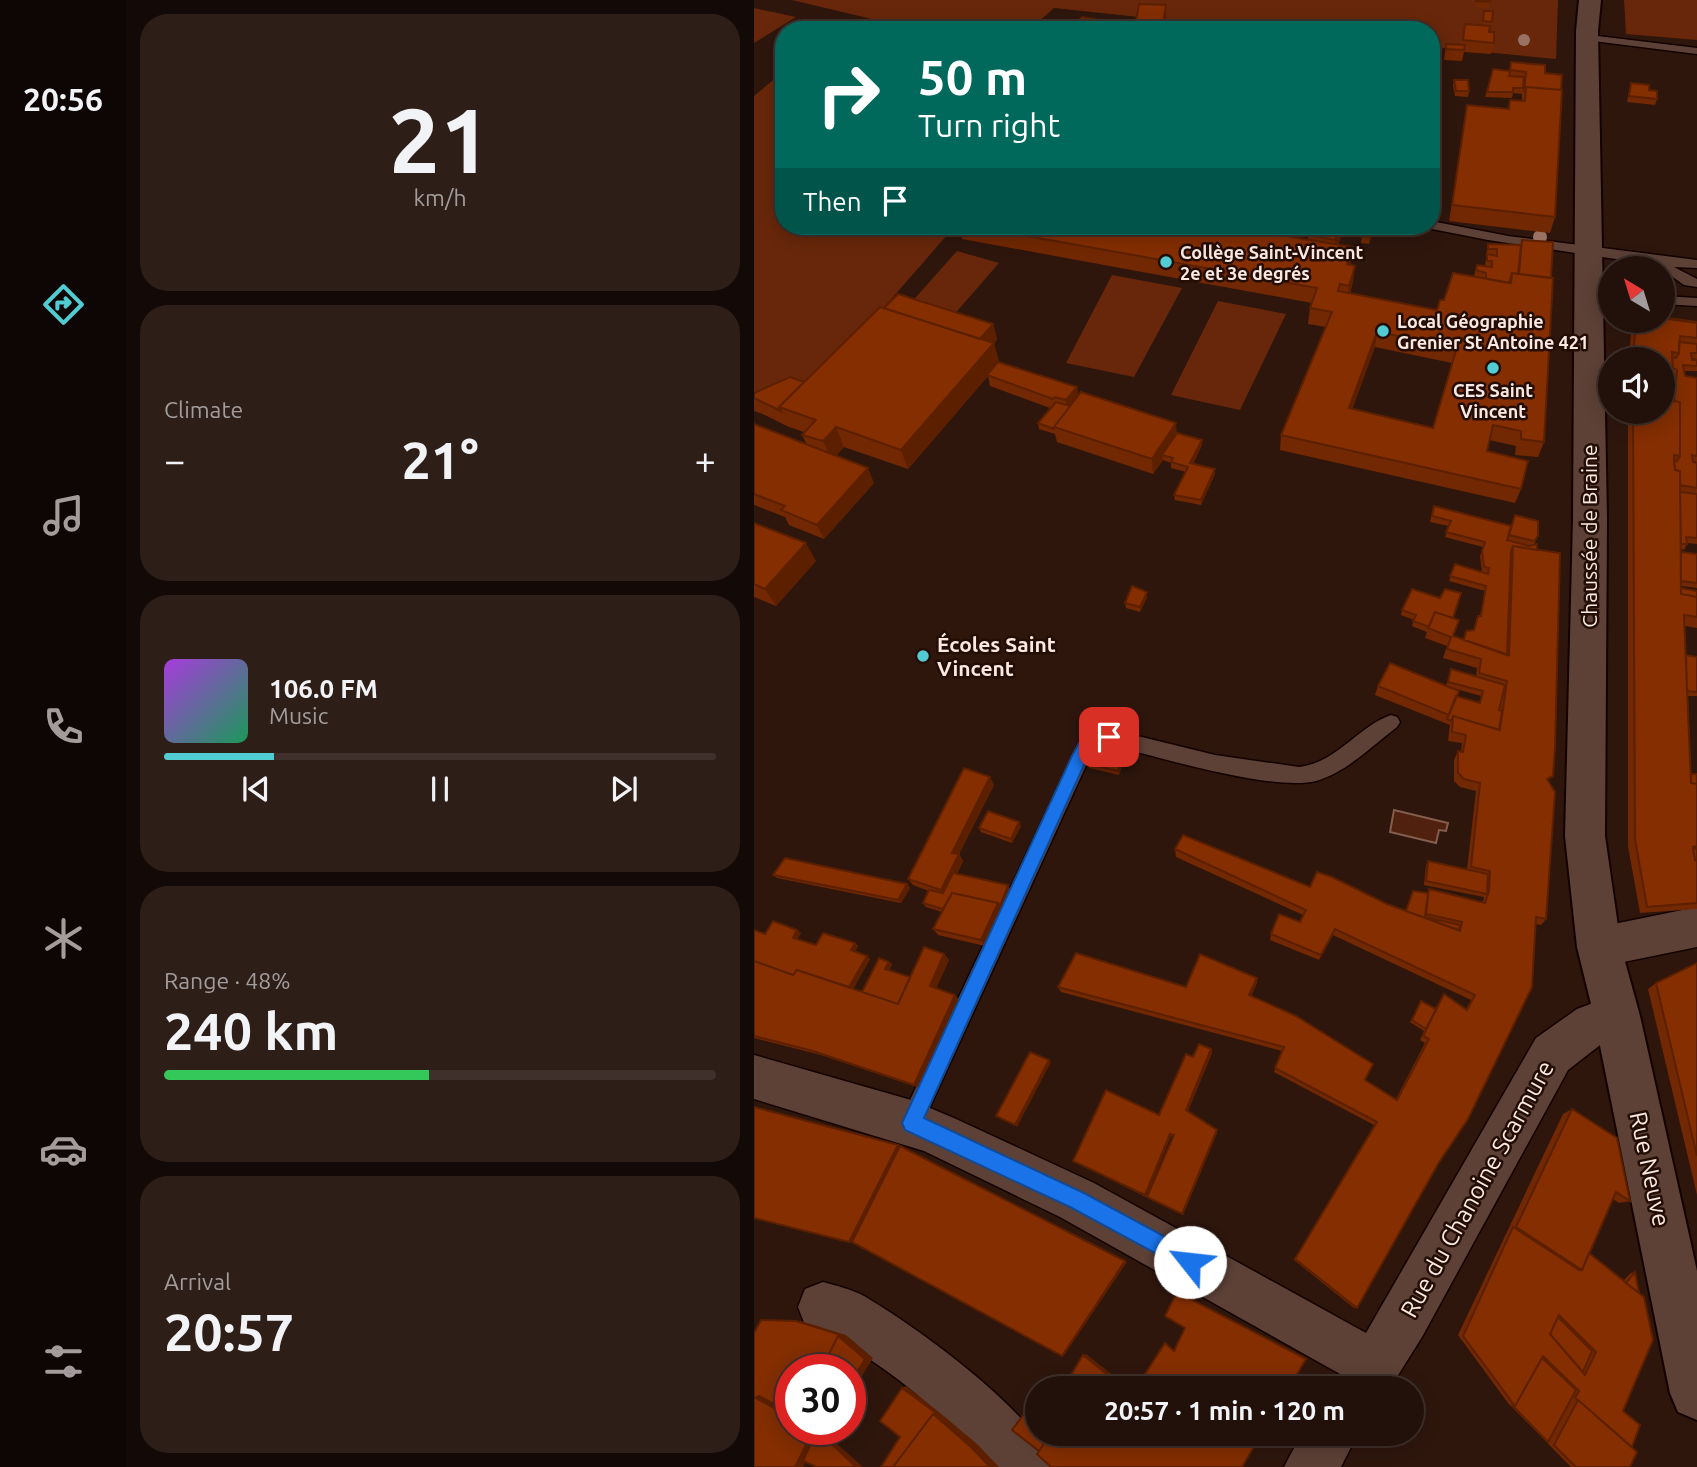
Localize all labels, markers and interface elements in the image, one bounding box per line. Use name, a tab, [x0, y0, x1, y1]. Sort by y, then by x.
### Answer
icon: right	[803, 49, 894, 140]
text: 50 m	[918, 49, 1027, 104]
text: 20:56	[23, 81, 103, 117]
text: 21	[389, 88, 491, 190]
text: Turn right	[918, 107, 1060, 143]
icon: arrive	[876, 182, 914, 220]
text: km/h	[413, 185, 467, 210]
text: Then	[803, 187, 862, 216]
place label: Collège Saint-Vincent 2e et 3e degrés	[1180, 242, 1363, 283]
marker: Collège Saint-Vincent 2e et 3e degrés	[1158, 254, 1174, 270]
north arrow	[1598, 256, 1674, 332]
map controls	[1598, 256, 1675, 424]
icon: directions	[39, 280, 88, 329]
place label: Local Géographie Grenier St Antoine 421	[1397, 311, 1589, 352]
marker: Local Géographie Grenier St Antoine 421	[1375, 323, 1391, 339]
button: sound	[1598, 347, 1675, 424]
marker: CES Saint Vincent	[1485, 360, 1501, 376]
place label: CES Saint Vincent	[1453, 380, 1533, 421]
text: Climate	[164, 397, 243, 422]
text: 21°	[401, 431, 479, 489]
text: −	[164, 439, 185, 481]
text: +	[695, 439, 716, 481]
street label: Chaussée de Braine	[1577, 444, 1601, 628]
icon: music	[39, 491, 88, 540]
place label: Écoles Saint Vincent	[937, 632, 1056, 680]
marker: Écoles Saint Vincent	[915, 648, 931, 664]
text: 106.0 FM	[269, 674, 378, 703]
icon: phone	[39, 702, 88, 751]
text: Music	[269, 703, 328, 728]
pin	[1079, 707, 1139, 767]
icon: arrive	[1090, 718, 1128, 756]
icon: previous	[237, 770, 275, 808]
icon: pause	[421, 770, 459, 808]
icon: next	[605, 770, 643, 808]
icon: climate	[39, 914, 88, 963]
text: Range · 48%	[164, 968, 291, 993]
text: 240 km	[164, 1002, 338, 1060]
street label: Rue du Chanoine Scarmure	[1395, 1056, 1559, 1322]
street label: Rue Neuve	[1625, 1109, 1675, 1229]
icon: car	[39, 1125, 88, 1174]
position arrow	[1153, 1225, 1227, 1299]
text: Arrival	[164, 1269, 231, 1294]
text: 20:57	[164, 1303, 294, 1361]
icon: filters	[39, 1337, 88, 1386]
speed limit sign: 30	[775, 1354, 866, 1445]
text: 20:57 · 1 min · 120 m	[1104, 1396, 1345, 1425]

